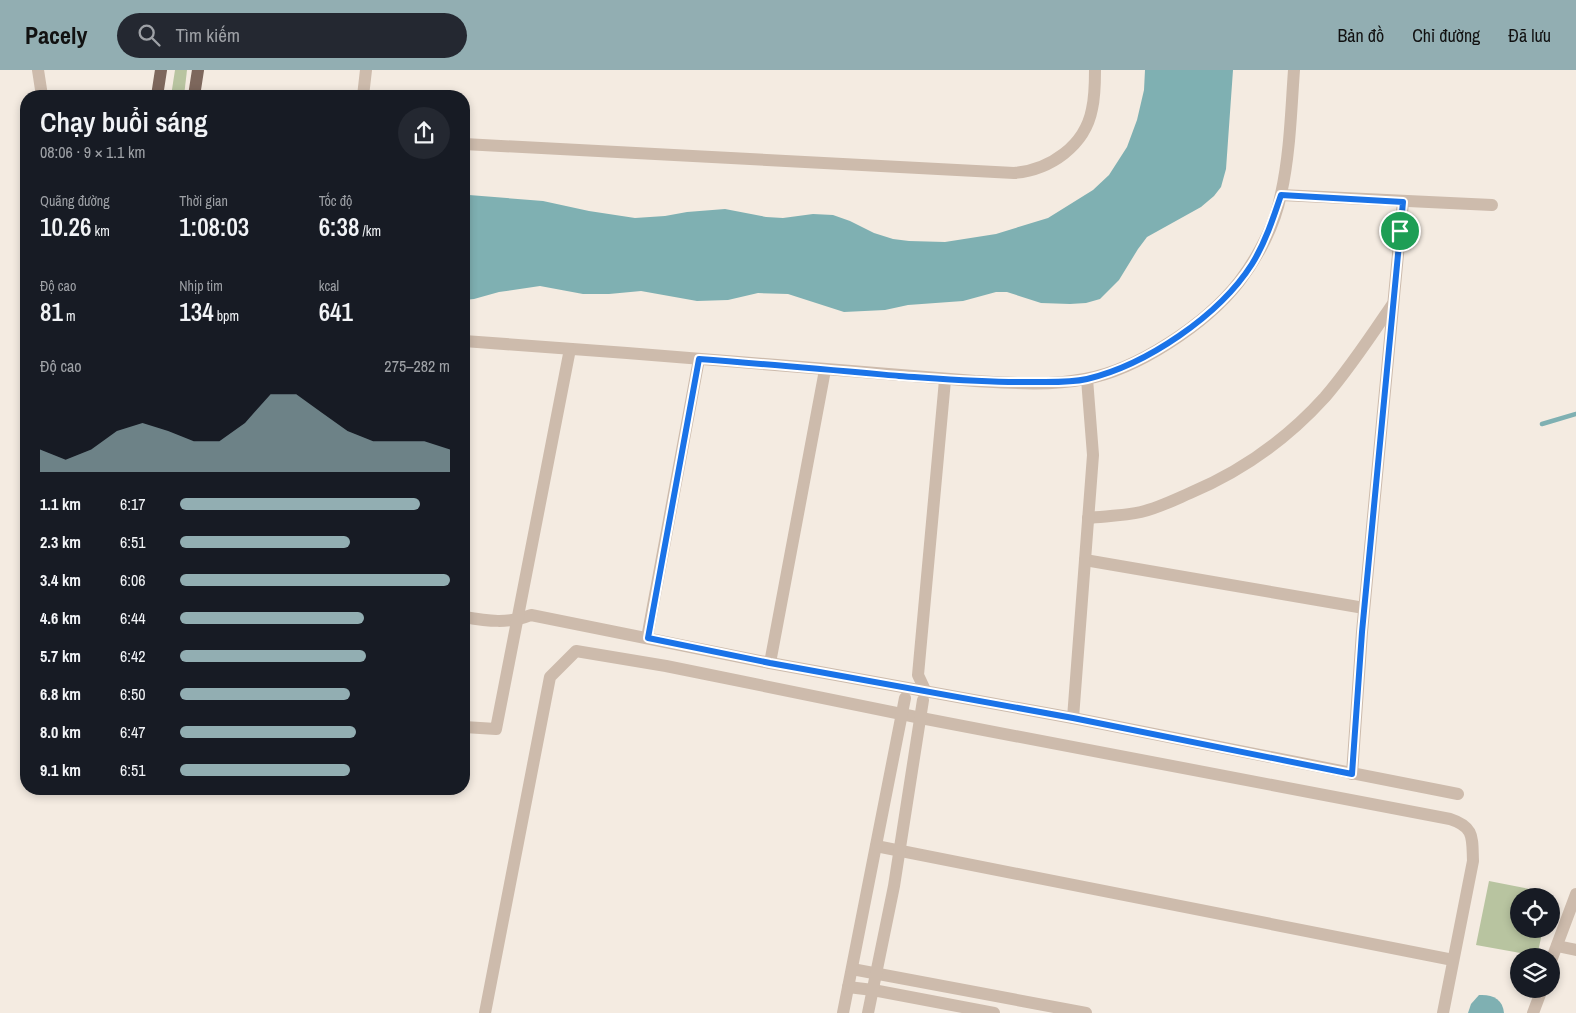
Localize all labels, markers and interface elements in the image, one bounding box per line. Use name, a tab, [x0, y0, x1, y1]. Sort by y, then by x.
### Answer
search box	[117, 13, 467, 58]
text: Pacely	[25, 19, 87, 51]
icon: search	[135, 21, 163, 49]
text: Tìm kiếm	[175, 22, 240, 48]
text: Bản đồ	[1337, 23, 1384, 48]
text: Chỉ đường	[1412, 23, 1480, 48]
text: Đã lưu	[1508, 23, 1551, 48]
text: Chạy buổi sáng	[40, 103, 208, 141]
button: share	[398, 107, 450, 159]
text: 08:06 · 9 × 1.1 km	[40, 141, 145, 163]
text: Quãng đường	[40, 192, 110, 210]
text: Thời gian	[179, 192, 228, 210]
text: Tốc độ	[319, 192, 352, 210]
text: 10.26	[40, 210, 91, 244]
text: 1:08:03	[179, 210, 249, 244]
text: 6:38	[319, 210, 359, 244]
pin	[1379, 210, 1421, 252]
icon: arrive	[1386, 217, 1414, 245]
text: km	[91, 222, 110, 240]
text: /km	[359, 222, 381, 240]
text: Độ cao	[40, 277, 76, 295]
text: Nhịp tim	[179, 277, 223, 295]
text: kcal	[319, 277, 339, 295]
text: 81	[40, 295, 63, 329]
text: 134	[179, 295, 214, 329]
text: 641	[319, 295, 353, 329]
text: m	[63, 307, 76, 325]
text: bpm	[214, 307, 239, 325]
text: Độ cao	[40, 355, 82, 377]
text: 275–282 m	[384, 355, 450, 377]
text: 1.1 km	[40, 493, 81, 515]
text: 6:17	[120, 493, 146, 515]
text: 2.3 km	[40, 531, 81, 553]
text: 6:51	[120, 531, 146, 553]
text: 3.4 km	[40, 569, 81, 591]
text: 6:06	[120, 569, 146, 591]
text: 4.6 km	[40, 607, 81, 629]
text: 6:44	[120, 607, 146, 629]
text: 5.7 km	[40, 645, 81, 667]
text: 6:42	[120, 645, 146, 667]
text: 6.8 km	[40, 683, 81, 705]
text: 6:50	[120, 683, 146, 705]
text: 8.0 km	[40, 721, 81, 743]
text: 6:47	[120, 721, 146, 743]
text: 9.1 km	[40, 759, 81, 781]
text: 6:51	[120, 759, 146, 781]
map controls	[1510, 888, 1560, 998]
button: locate	[1510, 888, 1560, 938]
button: layers	[1510, 948, 1560, 998]

